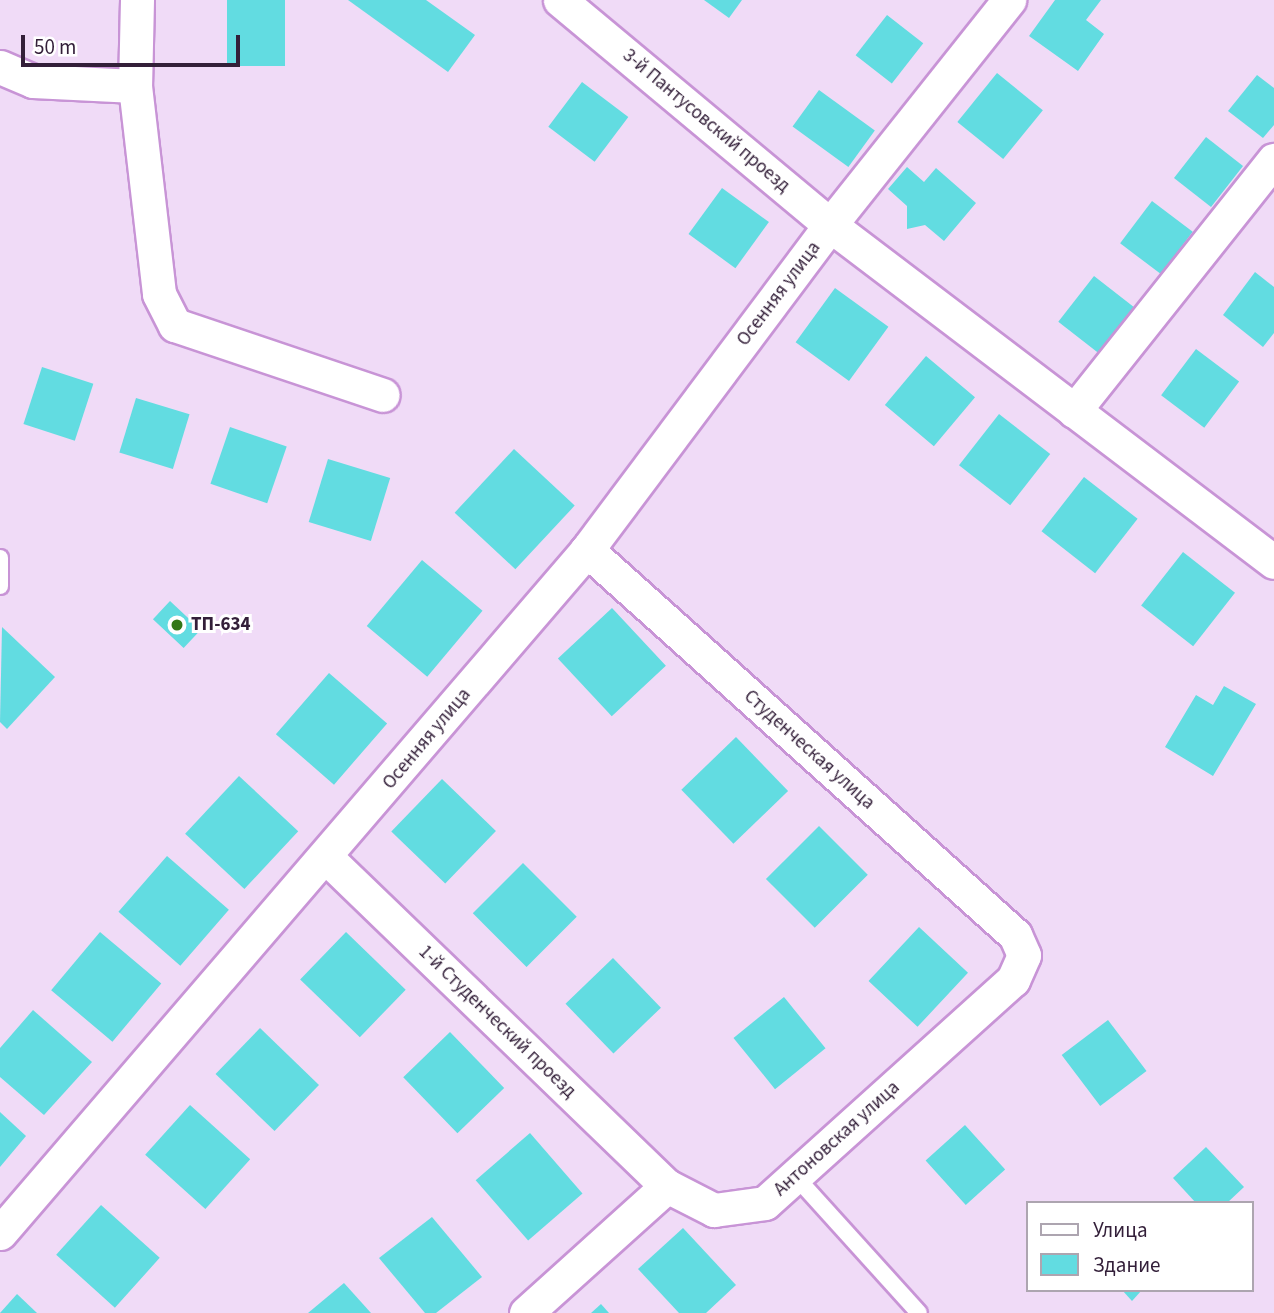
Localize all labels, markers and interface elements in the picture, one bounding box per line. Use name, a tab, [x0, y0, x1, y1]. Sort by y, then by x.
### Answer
scale bar	[24, 21, 243, 65]
text: 50 m	[34, 32, 76, 62]
street label: 3-й Пантусовский проезд	[618, 44, 794, 198]
street label: Осенняя улица	[732, 237, 826, 351]
place label: ТП-634	[191, 614, 251, 636]
marker: ТП-634	[169, 617, 185, 633]
street label: Осенняя улица	[378, 684, 476, 794]
street label: Студенческая улица	[739, 685, 879, 815]
street label: 1-й Студенческий проезд	[414, 941, 580, 1103]
street label: Антоновская улица	[769, 1077, 905, 1201]
legend	[1026, 1201, 1253, 1292]
text: Улица	[1093, 1215, 1148, 1245]
text: Здание	[1093, 1250, 1161, 1280]

